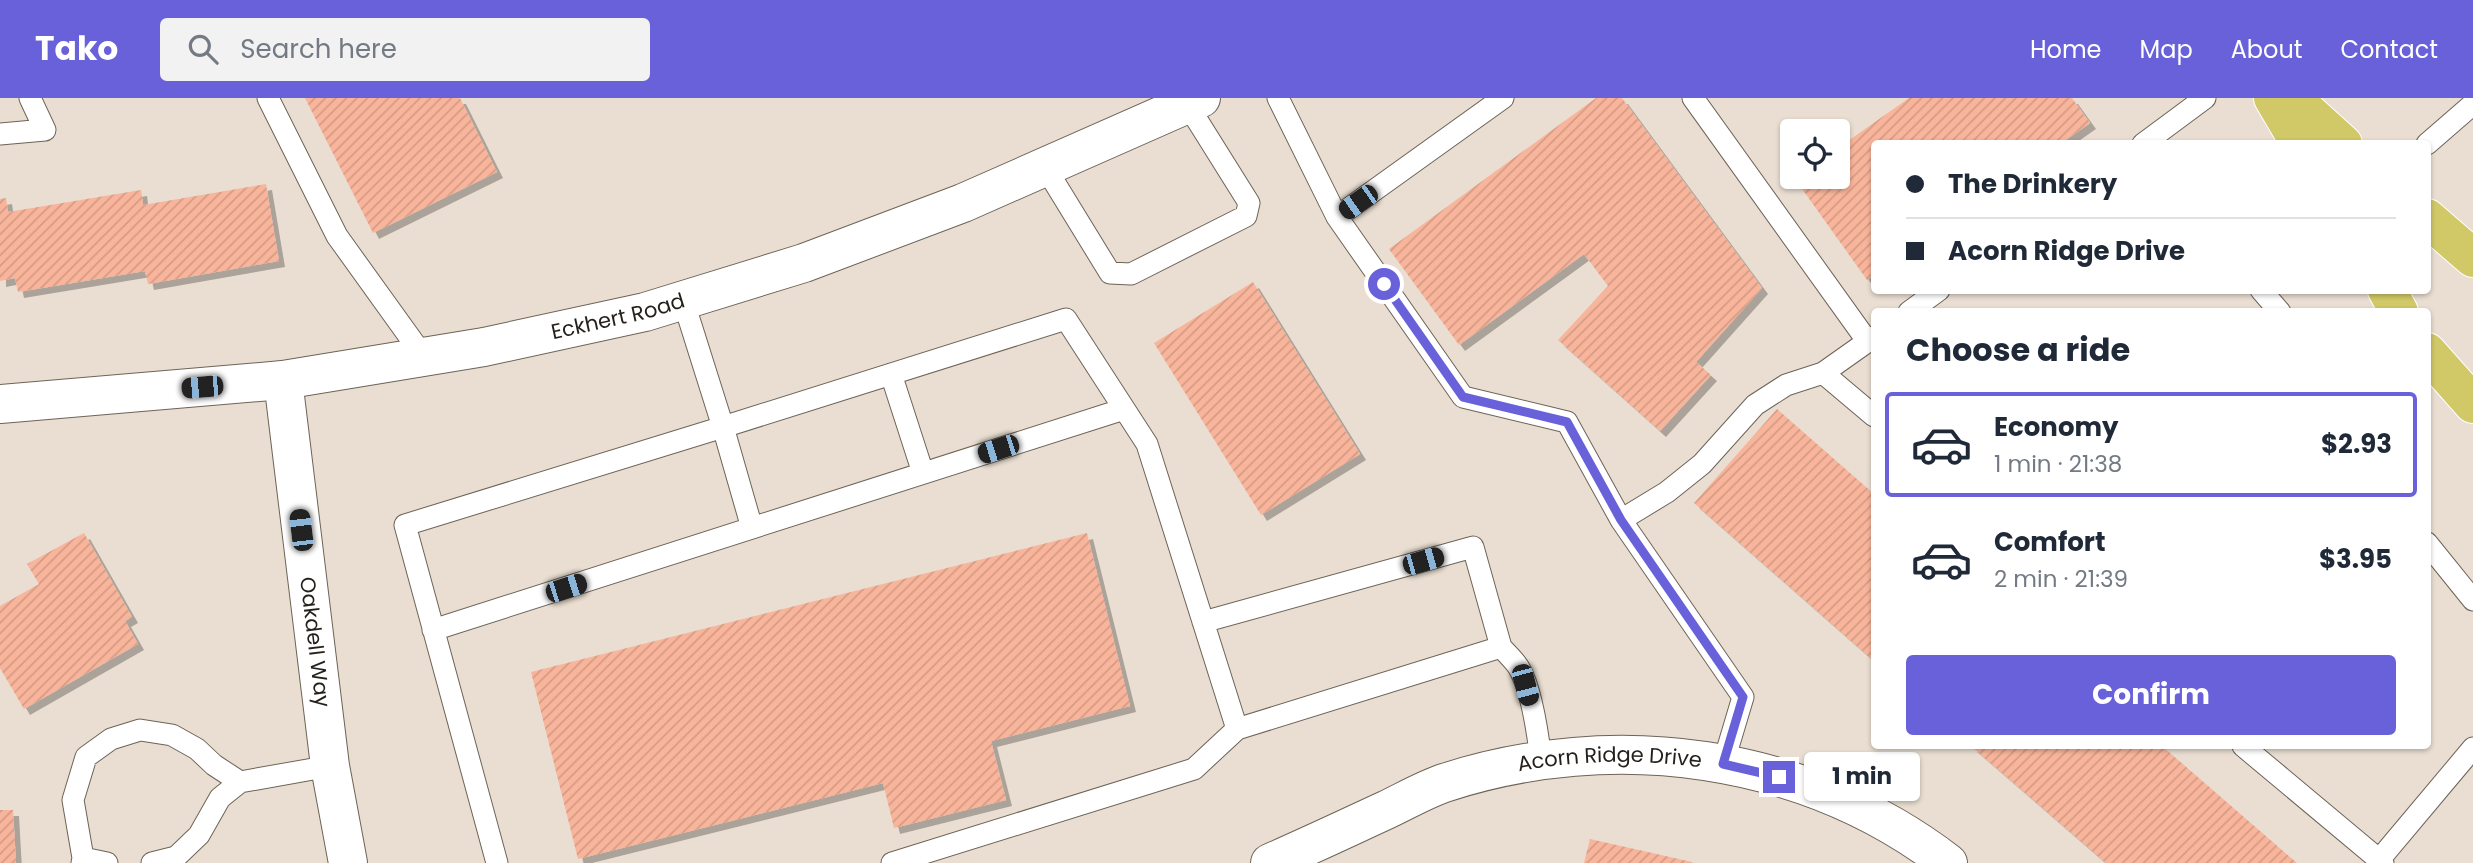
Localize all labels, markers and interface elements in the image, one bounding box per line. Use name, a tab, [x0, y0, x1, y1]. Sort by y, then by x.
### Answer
search box	[160, 18, 650, 81]
text: Tako	[35, 25, 118, 72]
icon: search	[184, 30, 222, 68]
text: Search here	[240, 31, 397, 67]
text: Home	[2030, 33, 2102, 66]
text: Map	[2140, 33, 2193, 66]
text: About	[2231, 33, 2302, 66]
text: Contact	[2340, 33, 2438, 66]
map controls	[1780, 119, 1850, 189]
button: locate	[1780, 119, 1850, 189]
text: The Drinkery	[1948, 166, 2117, 202]
car	[1335, 181, 1382, 223]
text: Acorn Ridge Drive	[1948, 233, 2185, 269]
route start	[1368, 268, 1400, 300]
street label: Eckhert Road	[548, 286, 688, 346]
text: Choose a ride	[1906, 327, 2130, 372]
car	[181, 375, 224, 399]
text: Economy	[1994, 409, 2118, 445]
icon: car	[1910, 413, 1973, 476]
text: $2.93	[2321, 426, 2392, 462]
car	[975, 433, 1022, 465]
text: 1 min · 21:38	[1994, 448, 2122, 480]
car	[289, 508, 314, 552]
text: Comfort	[1994, 524, 2106, 560]
icon: car	[1910, 528, 1973, 591]
text: $3.95	[2319, 541, 2392, 577]
car	[1400, 545, 1447, 577]
text: 2 min · 21:39	[1994, 563, 2128, 595]
car	[543, 572, 590, 604]
street label: Oakdell Way	[293, 575, 338, 709]
button: Confirm	[1906, 655, 2396, 735]
car	[1510, 662, 1541, 708]
street label: Acorn Ridge Drive	[1515, 740, 1704, 778]
callout: 1 min	[1803, 752, 1919, 802]
text: 1 min	[1832, 760, 1892, 792]
route end	[1763, 761, 1795, 793]

